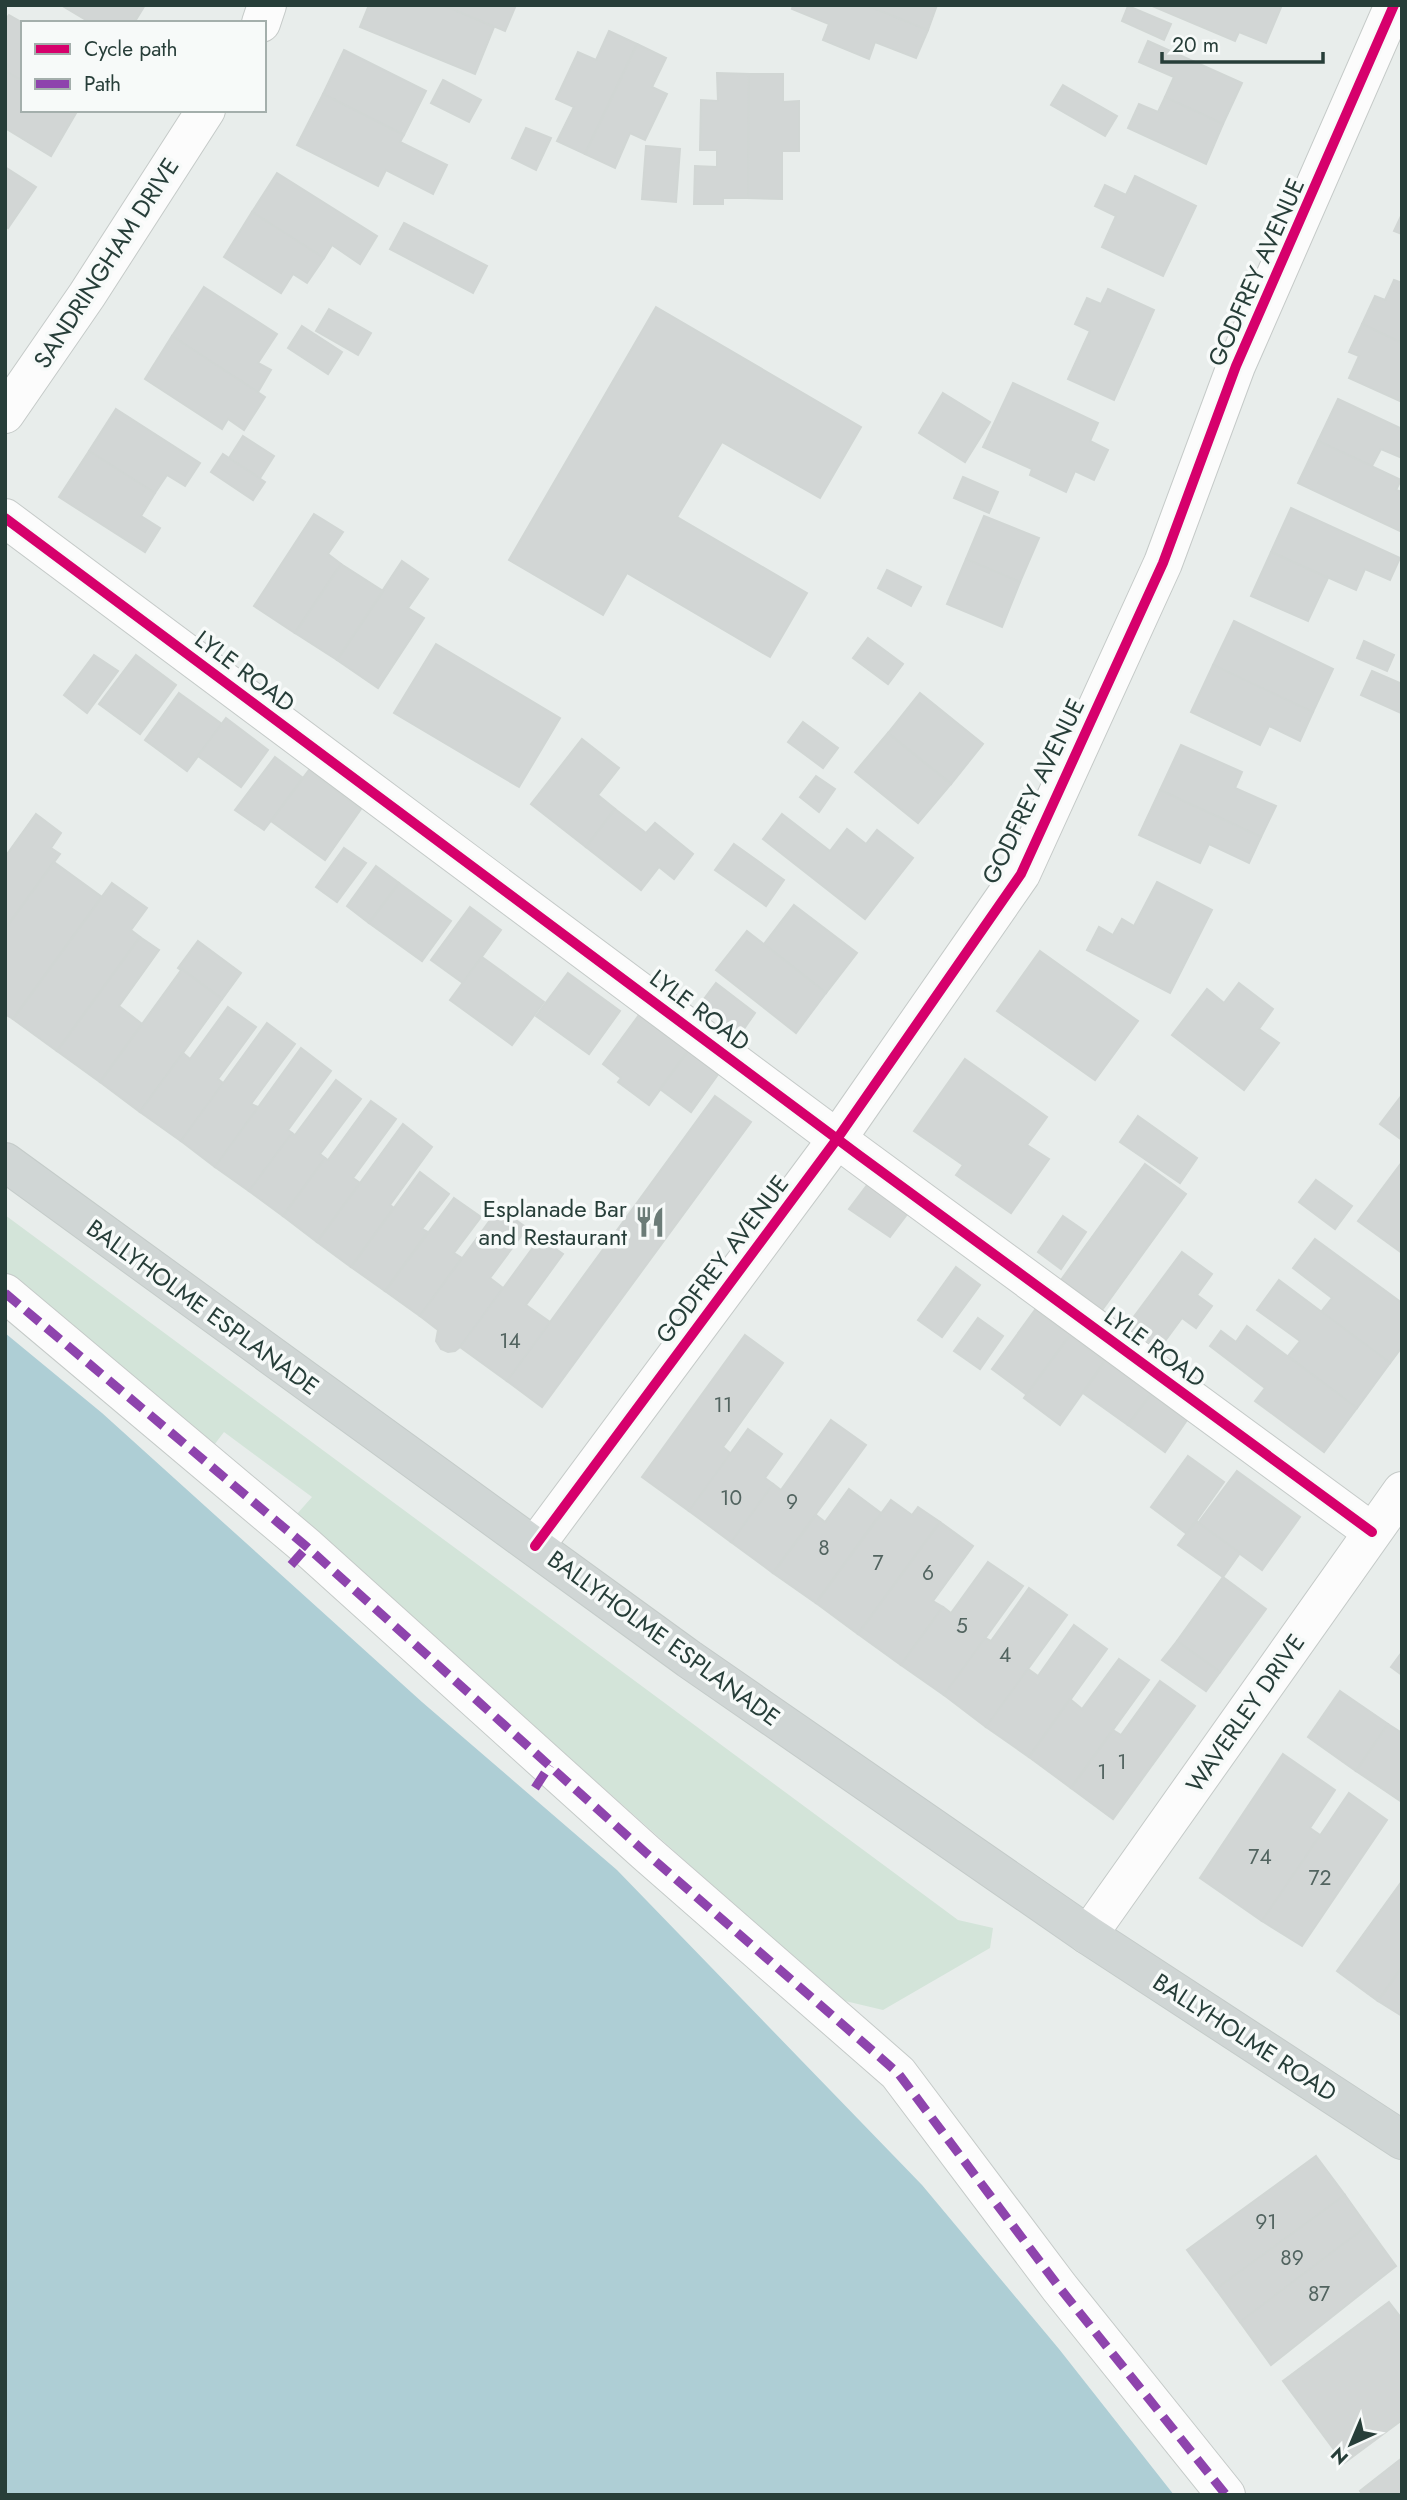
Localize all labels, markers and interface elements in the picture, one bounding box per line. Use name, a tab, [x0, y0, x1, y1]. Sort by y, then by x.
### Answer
legend	[21, 21, 266, 112]
scale bar	[1162, 21, 1323, 65]
text: 20 m	[1172, 30, 1219, 60]
text: Cycle path	[84, 34, 177, 64]
text: Path	[84, 69, 121, 99]
street label: SANDRINGHAM DRIVE	[25, 151, 187, 375]
street label: GODFREY AVENUE	[1199, 172, 1313, 372]
street label: LYLE ROAD	[187, 622, 303, 720]
street label: GODFREY AVENUE	[973, 692, 1093, 890]
street label: LYLE ROAD	[642, 961, 758, 1059]
street label: GODFREY AVENUE	[647, 1168, 797, 1350]
place label: Esplanade Bar and Restaurant	[478, 1191, 628, 1254]
restaurant icon: Esplanade Bar and Restaurant	[633, 1205, 667, 1239]
street label: BALLYHOLME ESPLANADE	[80, 1211, 326, 1403]
street label: LYLE ROAD	[1097, 1298, 1213, 1396]
house number: 14	[499, 1326, 521, 1356]
house number: 11	[714, 1390, 732, 1420]
house number: 10	[720, 1483, 742, 1513]
house number: 9	[786, 1487, 798, 1517]
house number: 8	[818, 1533, 830, 1563]
street label: BALLYHOLME ESPLANADE	[541, 1542, 787, 1734]
house number: 7	[872, 1548, 884, 1578]
house number: 6	[922, 1558, 934, 1588]
house number: 5	[956, 1611, 968, 1641]
street label: WAVERLEY DRIVE	[1177, 1627, 1313, 1799]
house number: 4	[999, 1640, 1011, 1670]
house number: 1	[1117, 1747, 1127, 1777]
house number: 1	[1097, 1757, 1107, 1787]
house number: 74	[1248, 1842, 1272, 1872]
house number: 72	[1309, 1863, 1331, 1893]
street label: BALLYHOLME ROAD	[1146, 1964, 1344, 2110]
house number: 91	[1255, 2207, 1277, 2237]
house number: 89	[1280, 2243, 1304, 2273]
house number: 87	[1308, 2279, 1330, 2309]
north arrow	[1316, 2409, 1386, 2479]
text: N	[1325, 2441, 1354, 2471]

